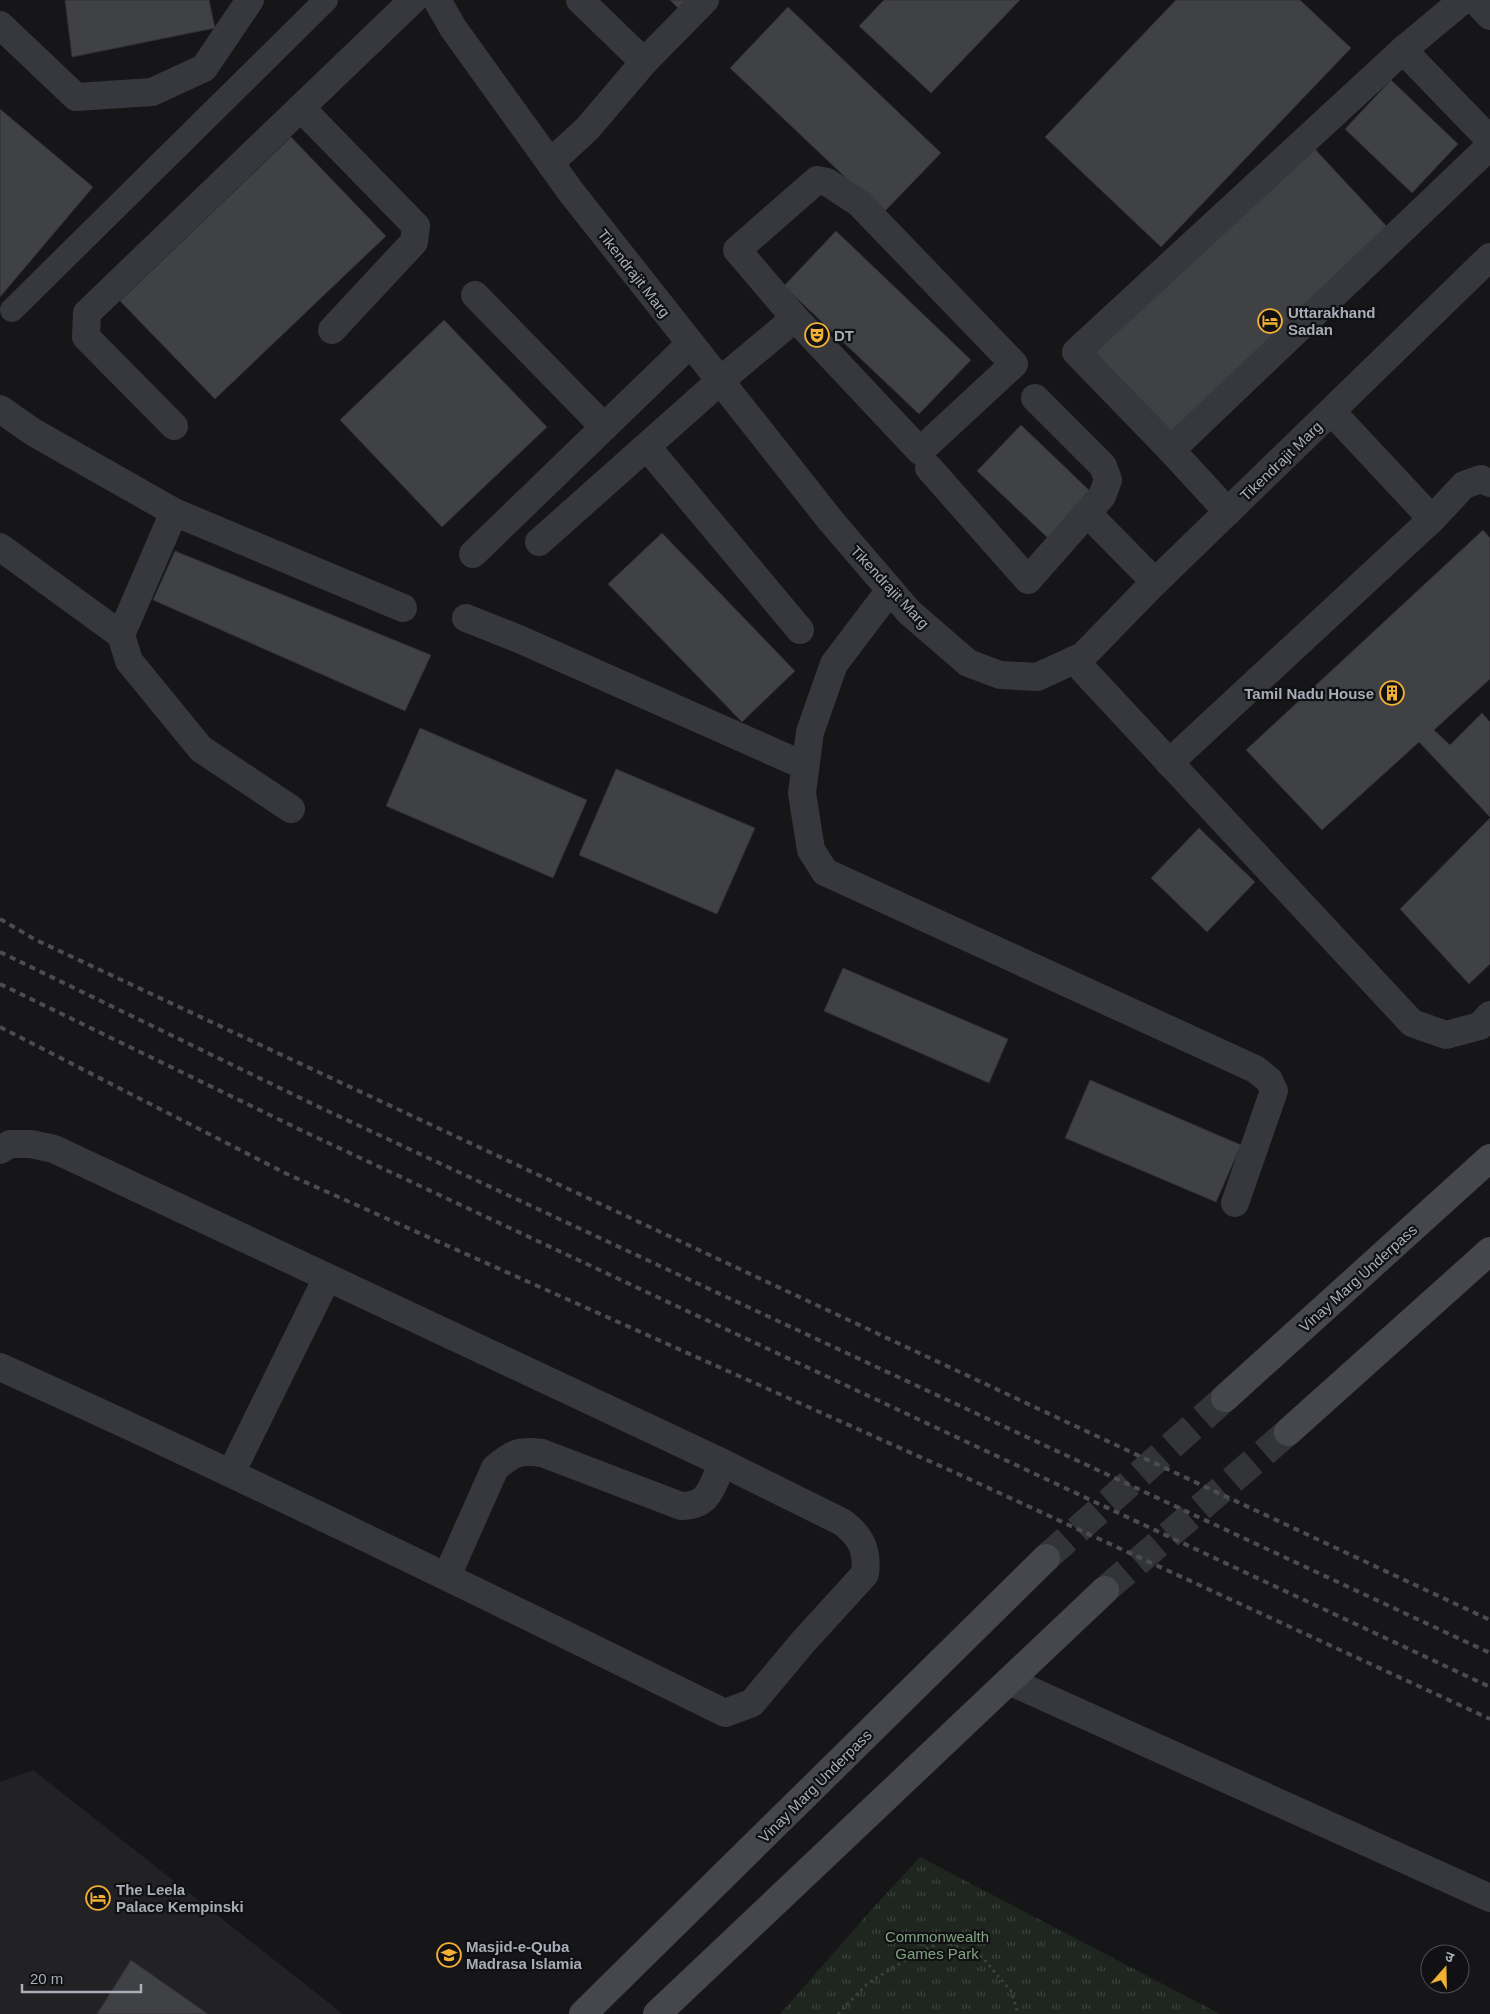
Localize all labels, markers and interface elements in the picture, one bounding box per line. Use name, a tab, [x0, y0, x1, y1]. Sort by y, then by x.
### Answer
street label: Tikendrajit Marg	[594, 226, 674, 320]
place label: Uttarakhand Sadan	[1288, 304, 1376, 338]
hotel icon: Uttarakhand Sadan	[1257, 308, 1283, 334]
theatre icon: DT	[804, 322, 830, 348]
place label: DT	[834, 327, 854, 344]
street label: Tikendrajit Marg	[1237, 418, 1325, 504]
street label: Tikendrajit Marg	[847, 542, 933, 632]
building icon: Tamil Nadu House	[1379, 680, 1405, 706]
place label: Tamil Nadu House	[1244, 685, 1374, 702]
street label: Vinay Marg Underpass	[1296, 1221, 1420, 1335]
street label: Vinay Marg Underpass	[755, 1726, 875, 1846]
place label: The Leela Palace Kempinski	[116, 1881, 244, 1915]
hotel icon: The Leela Palace Kempinski	[85, 1885, 111, 1911]
park label: Commonwealth Games Park	[885, 1928, 989, 1962]
place label: Masjid-e-Quba Madrasa Islamia	[466, 1938, 583, 1972]
school or university icon: Masjid-e-Quba Madrasa Islamia	[436, 1942, 462, 1968]
north arrow	[1420, 1944, 1470, 1994]
text: उ	[1443, 1948, 1457, 1966]
scale bar	[22, 1962, 141, 1994]
text: 20 m	[30, 1970, 63, 1987]

